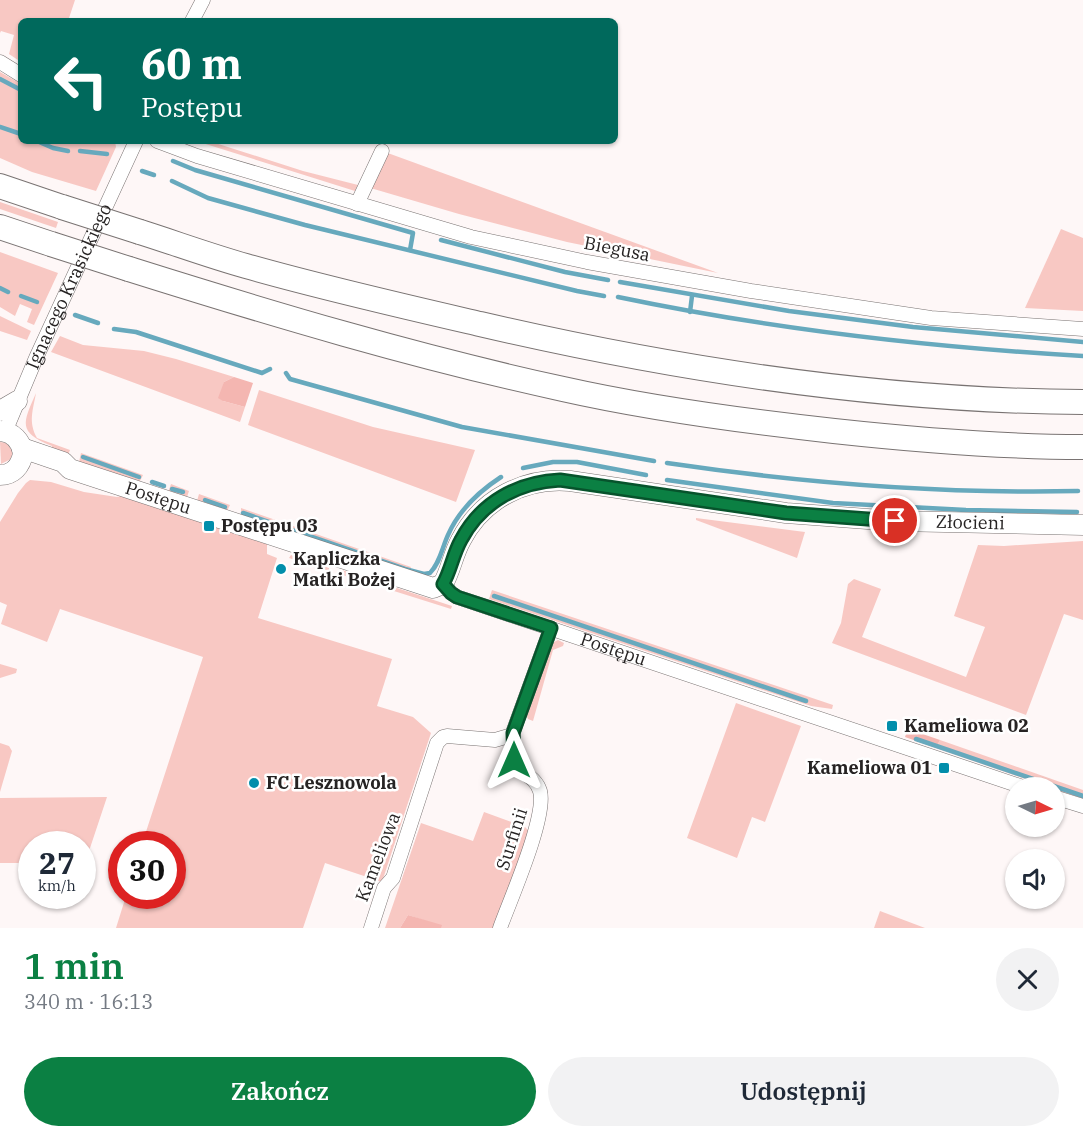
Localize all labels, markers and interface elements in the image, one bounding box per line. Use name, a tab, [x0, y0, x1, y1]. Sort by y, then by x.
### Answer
text: 60 m	[141, 36, 242, 91]
icon: left	[42, 42, 120, 120]
text: Postępu	[141, 89, 243, 124]
street label: Ignacego Krasickiego	[21, 200, 117, 373]
street label: Biegusa	[582, 231, 652, 266]
street label: Postępu	[122, 476, 194, 519]
pin	[869, 495, 920, 546]
icon: arrive	[878, 504, 911, 537]
street label: Złocieni	[935, 510, 1005, 534]
place label: Postępu 03	[221, 514, 318, 537]
marker: Postępu 03	[202, 519, 216, 533]
place label: Kapliczka Matki Bożej	[293, 547, 396, 591]
marker: Kapliczka Matki Bożej	[274, 562, 288, 576]
street label: Postępu	[577, 627, 649, 671]
place label: Kameliowa 02	[904, 714, 1029, 737]
marker: Kameliowa 02	[885, 719, 899, 733]
position arrow	[482, 728, 546, 792]
place label: Kameliowa 01	[807, 756, 932, 779]
marker: Kameliowa 01	[937, 761, 951, 775]
place label: FC Lesznowola	[266, 771, 397, 794]
marker: FC Lesznowola	[247, 776, 261, 790]
north arrow	[1005, 777, 1065, 837]
map controls	[1005, 777, 1065, 909]
street label: Surfinii	[491, 804, 532, 873]
street label: Kameliowa	[350, 809, 405, 905]
speed limit sign: 30	[108, 831, 186, 909]
text: 27	[39, 843, 75, 882]
button: sound	[1005, 849, 1065, 909]
text: km/h	[38, 876, 76, 895]
text: 1 min	[24, 942, 124, 989]
button: close	[996, 948, 1059, 1011]
text: 340 m · 16:13	[24, 988, 153, 1015]
button: Zakończ	[24, 1057, 536, 1126]
button: Udostępnij	[548, 1057, 1059, 1126]

